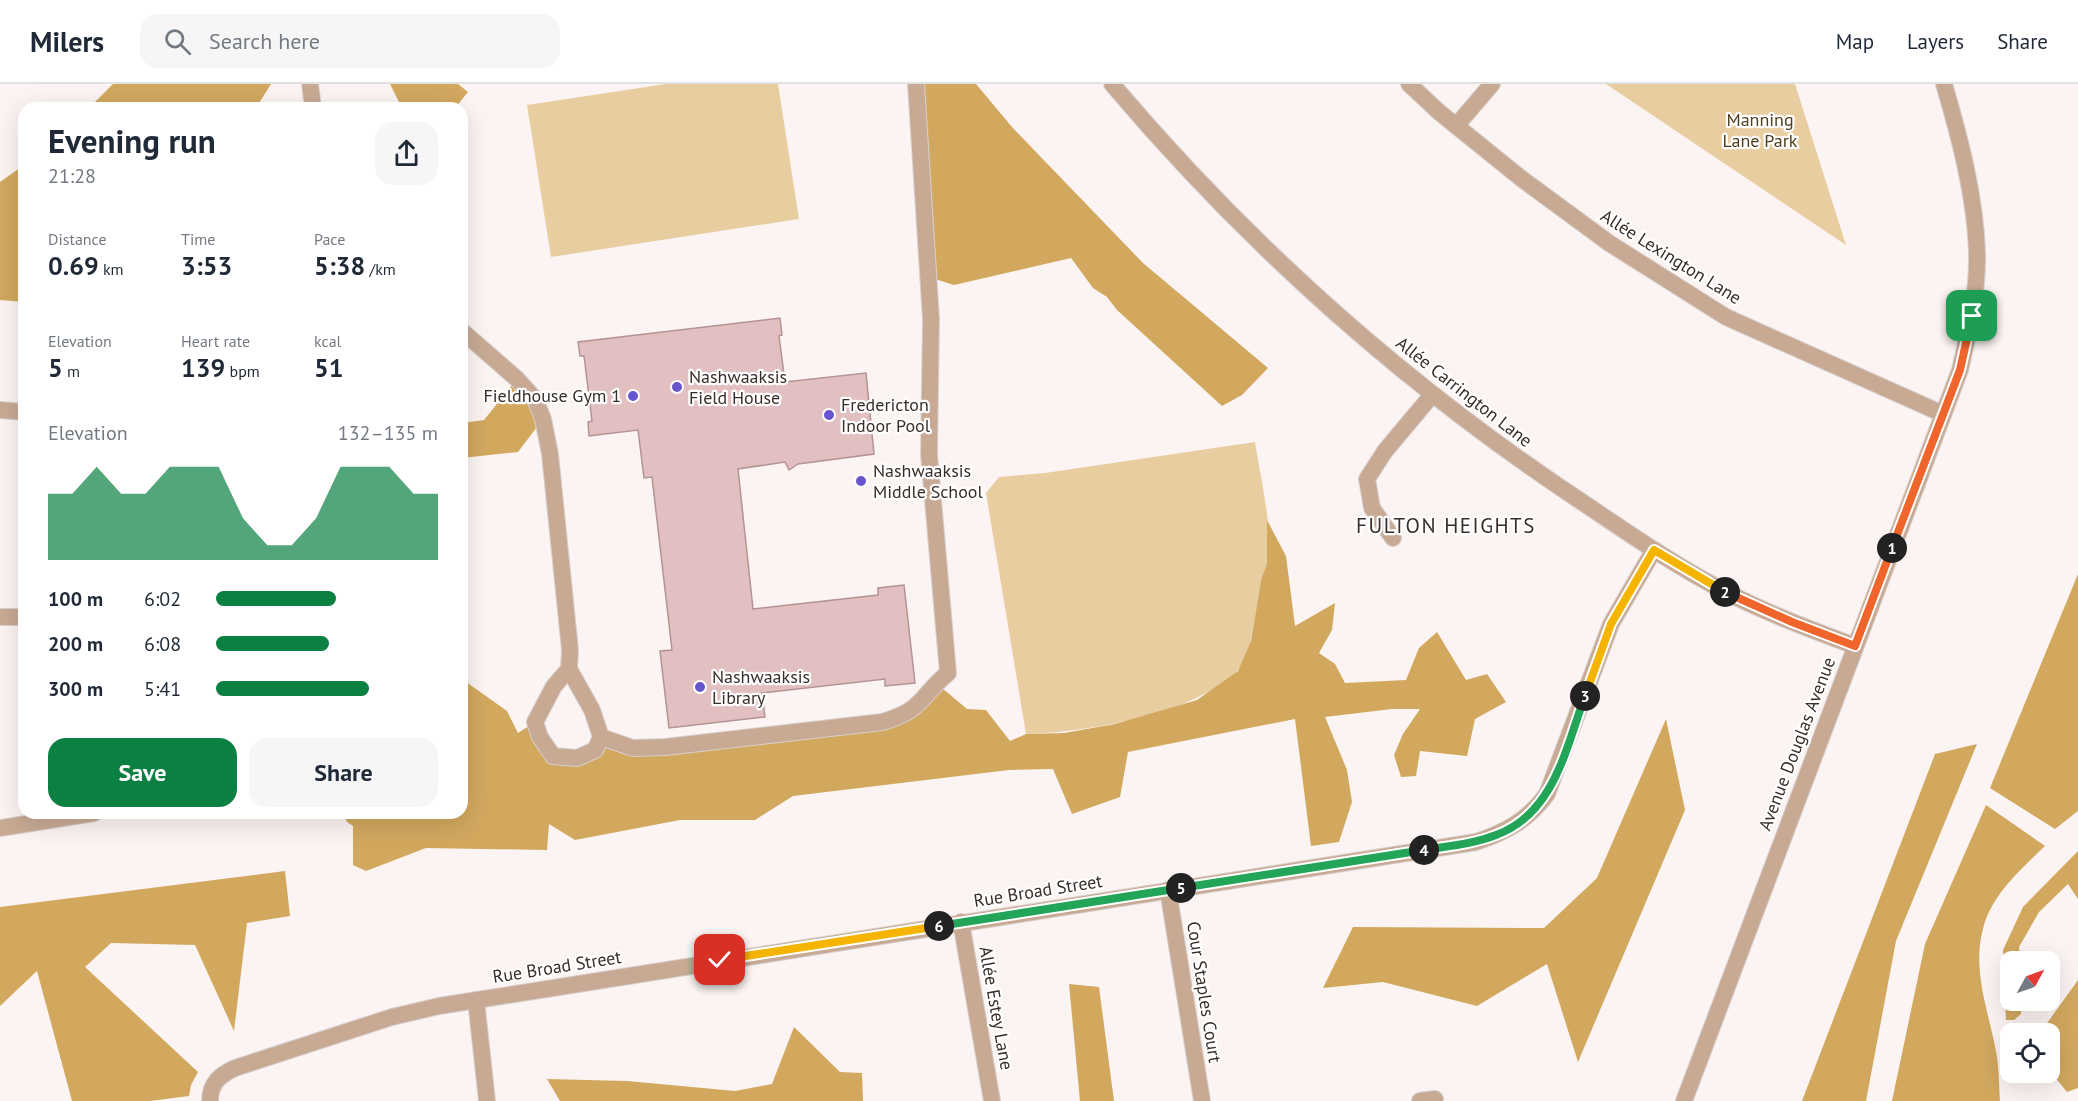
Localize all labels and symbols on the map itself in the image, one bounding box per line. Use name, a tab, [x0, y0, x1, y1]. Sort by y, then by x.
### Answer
park label: Manning Lane Park	[1723, 108, 1798, 152]
street label: Allée Lexington Lane	[1597, 204, 1746, 309]
pin	[1946, 290, 1997, 341]
street label: Allée Carrington Lane	[1392, 331, 1537, 452]
place label: Nashwaaksis Field House	[689, 365, 787, 409]
marker: Nashwaaksis Field House	[670, 380, 684, 394]
place label: Fieldhouse Gym 1	[483, 384, 621, 407]
marker: Fieldhouse Gym 1	[626, 389, 640, 403]
place label: Fredericton Indoor Pool	[841, 393, 931, 437]
marker: Fredericton Indoor Pool	[822, 408, 836, 422]
place label: Nashwaaksis Middle School	[873, 459, 983, 503]
marker: Nashwaaksis Middle School	[854, 474, 868, 488]
district label: FULTON HEIGHTS	[1356, 512, 1536, 539]
pin: 1	[1877, 533, 1907, 563]
pin: 2	[1710, 577, 1740, 607]
street label: Avenue Douglas Avenue	[1753, 654, 1840, 834]
place label: Nashwaaksis Library	[712, 665, 810, 709]
marker: Nashwaaksis Library	[693, 680, 707, 694]
pin: 3	[1570, 681, 1600, 711]
pin: 4	[1409, 835, 1439, 865]
street label: Rue Broad Street	[972, 869, 1104, 912]
pin: 5	[1166, 873, 1196, 903]
pin: 6	[924, 911, 954, 941]
street label: Cour Staples Court	[1182, 920, 1227, 1064]
pin	[694, 934, 745, 985]
street label: Allée Estey Lane	[974, 944, 1019, 1072]
street label: Rue Broad Street	[491, 945, 623, 988]
north arrow	[2000, 951, 2060, 1011]

